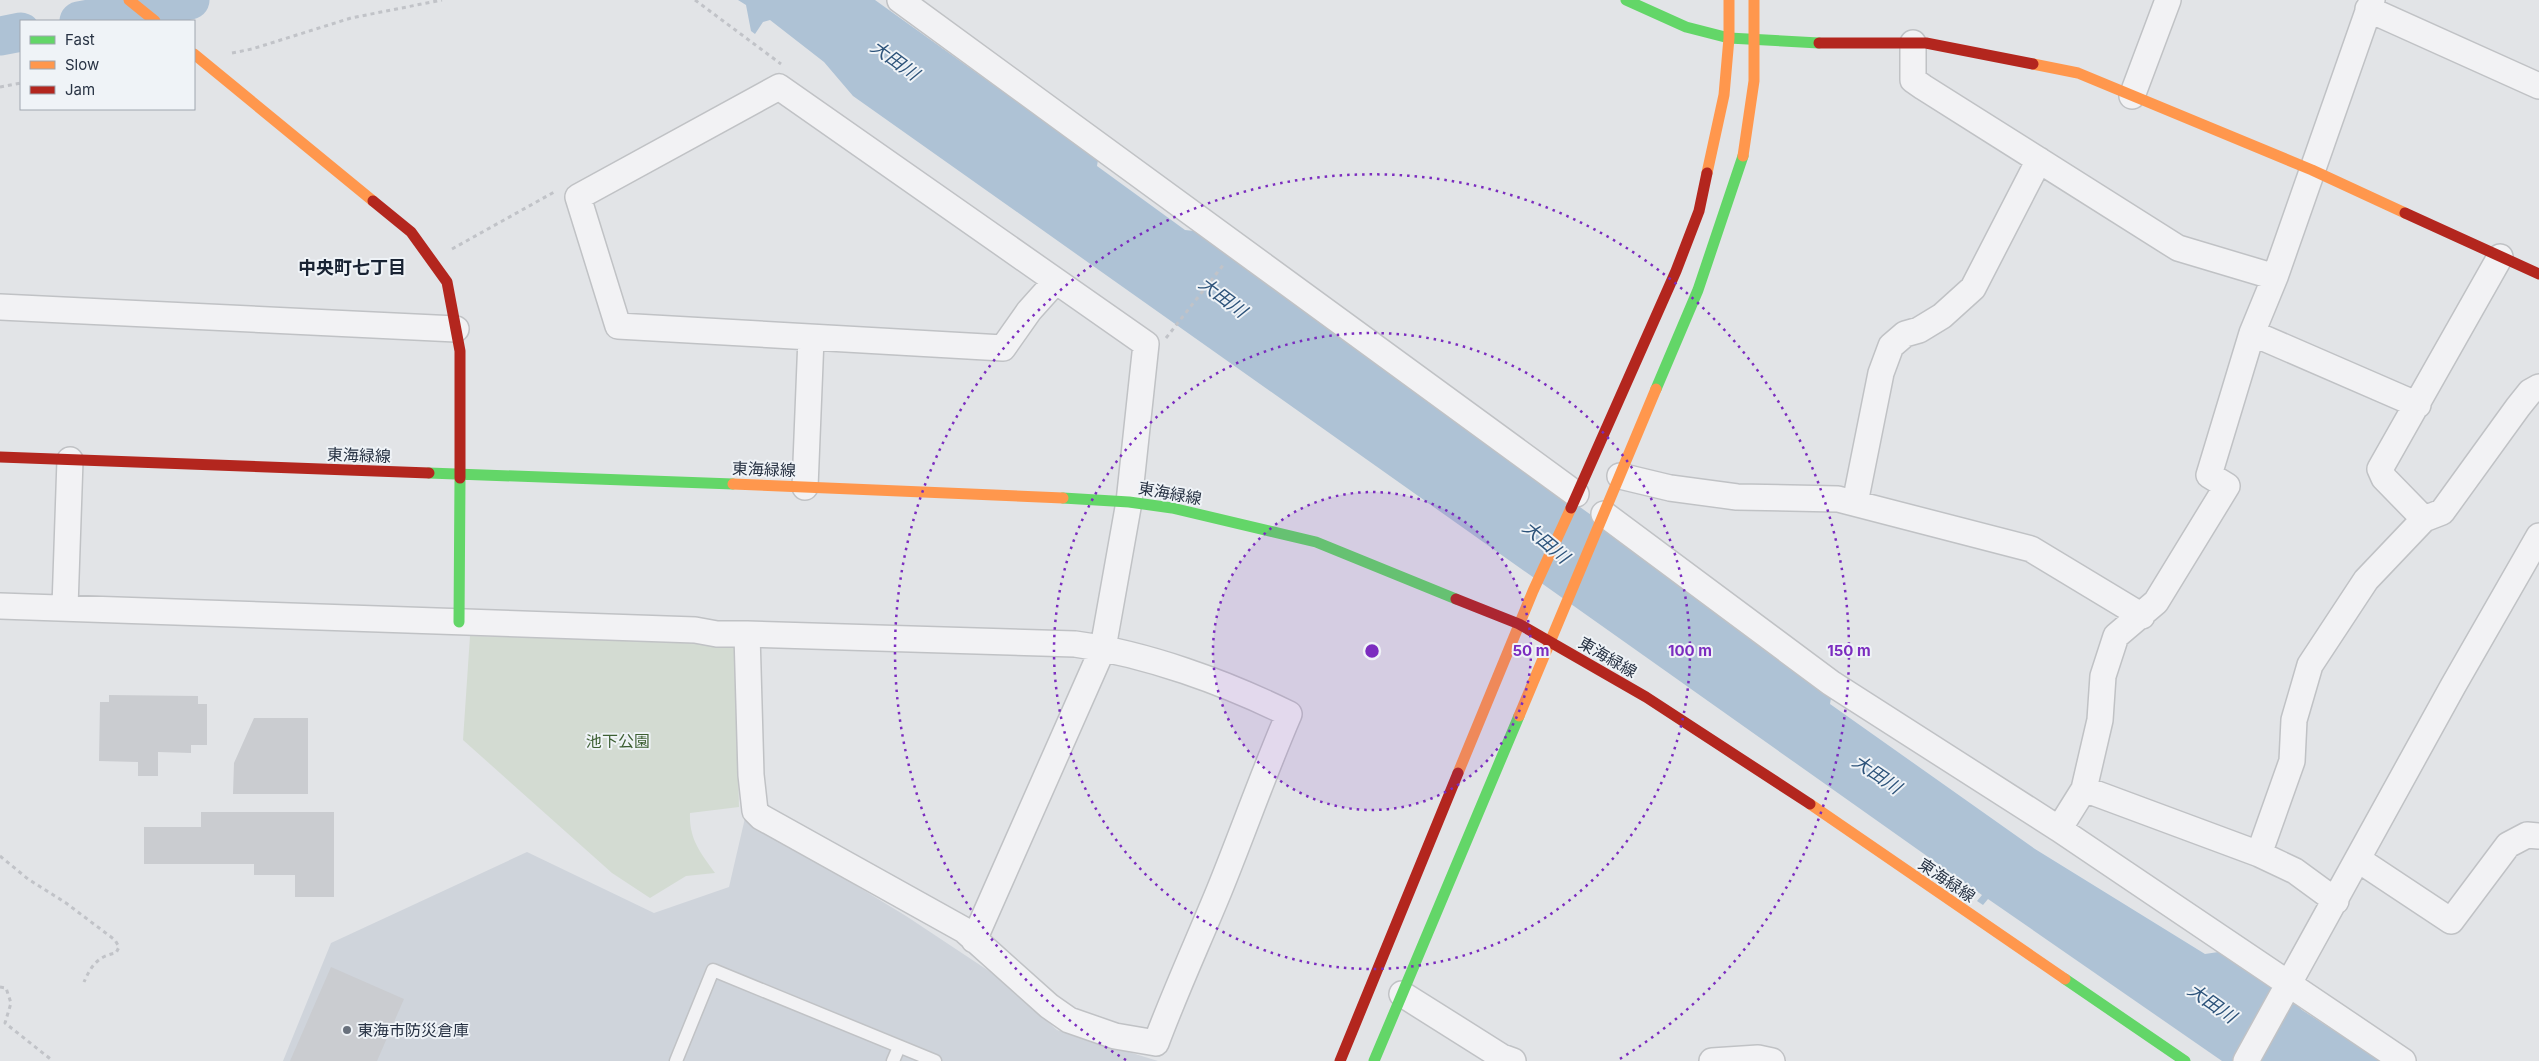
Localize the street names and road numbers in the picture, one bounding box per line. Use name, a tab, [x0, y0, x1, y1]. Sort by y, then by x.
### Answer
street label: 東海緑線	[327, 444, 391, 466]
street label: 東海緑線	[732, 458, 796, 480]
street label: 東海緑線	[1137, 478, 1203, 508]
street label: 東海緑線	[1575, 632, 1641, 682]
street label: 東海緑線	[1915, 854, 1979, 906]

